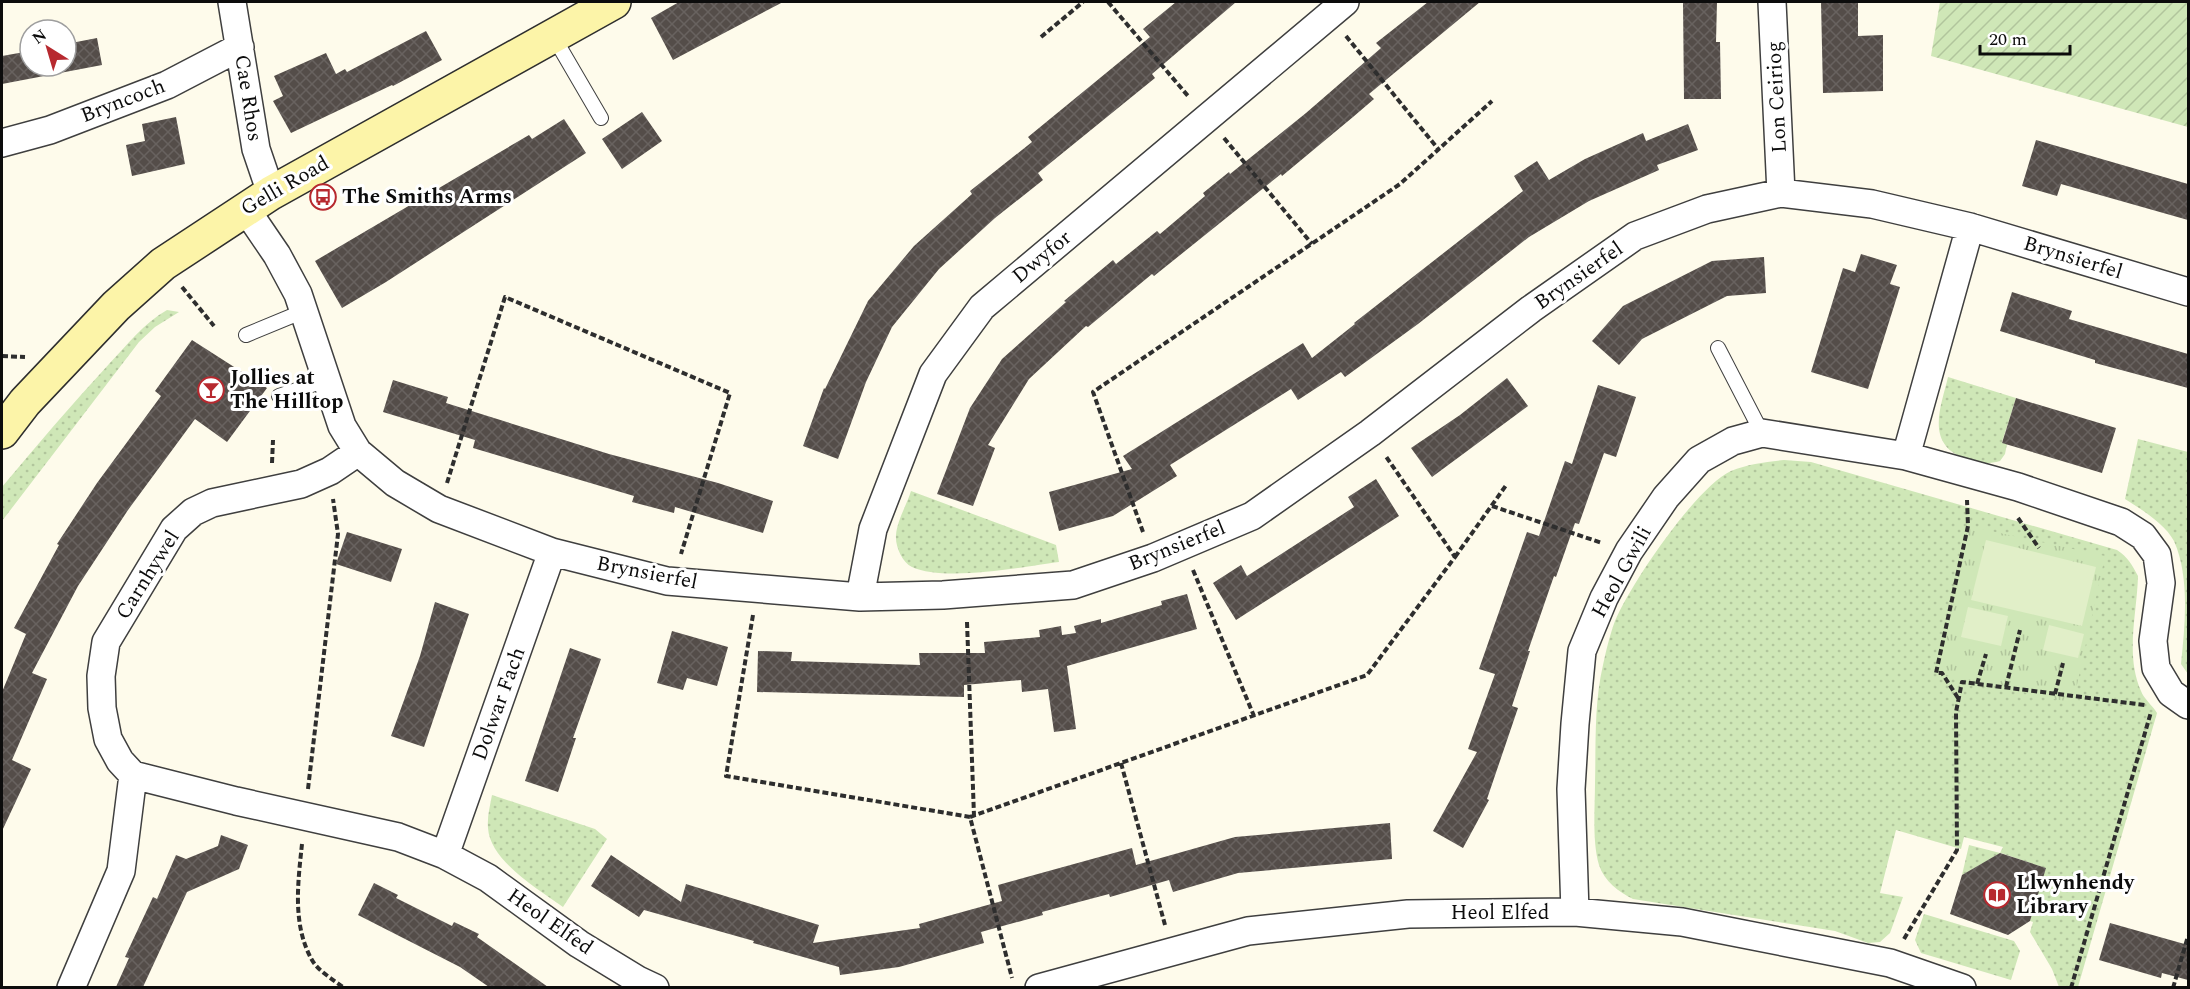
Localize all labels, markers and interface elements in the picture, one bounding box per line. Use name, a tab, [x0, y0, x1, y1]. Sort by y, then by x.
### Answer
north arrow	[18, 18, 78, 78]
scale bar	[1980, 18, 2070, 56]
text: N	[27, 23, 52, 50]
text: 20 m	[1989, 26, 2027, 53]
street label: Lon Ceiriog	[1758, 40, 1796, 154]
street label: Cae Rhos	[225, 52, 271, 144]
street label: Bryncoch	[76, 70, 170, 132]
street label: Gelli Road	[235, 148, 335, 224]
place label: The Smiths Arms	[342, 181, 512, 213]
bus stop icon: The Smiths Arms	[308, 182, 338, 212]
street label: Dwyfor	[1005, 222, 1079, 292]
street label: Brynsierfel	[2019, 228, 2127, 288]
street label: Brynsierfel	[1528, 234, 1630, 318]
place label: Jollies at The Hilltop	[230, 362, 343, 418]
bar icon: Jollies at The Hilltop	[196, 375, 226, 405]
street label: Brynsierfel	[1124, 512, 1230, 580]
street label: Heol Gwili	[1583, 520, 1661, 624]
street label: Carnhywel	[108, 524, 188, 626]
street label: Brynsierfel	[594, 548, 700, 598]
street label: Dolwar Fach	[464, 643, 534, 765]
place label: Llwynhendy Library	[2016, 867, 2135, 923]
library icon: Llwynhendy Library	[1982, 880, 2012, 910]
street label: Heol Elfed	[500, 881, 600, 963]
street label: Heol Elfed	[1451, 897, 1549, 929]

